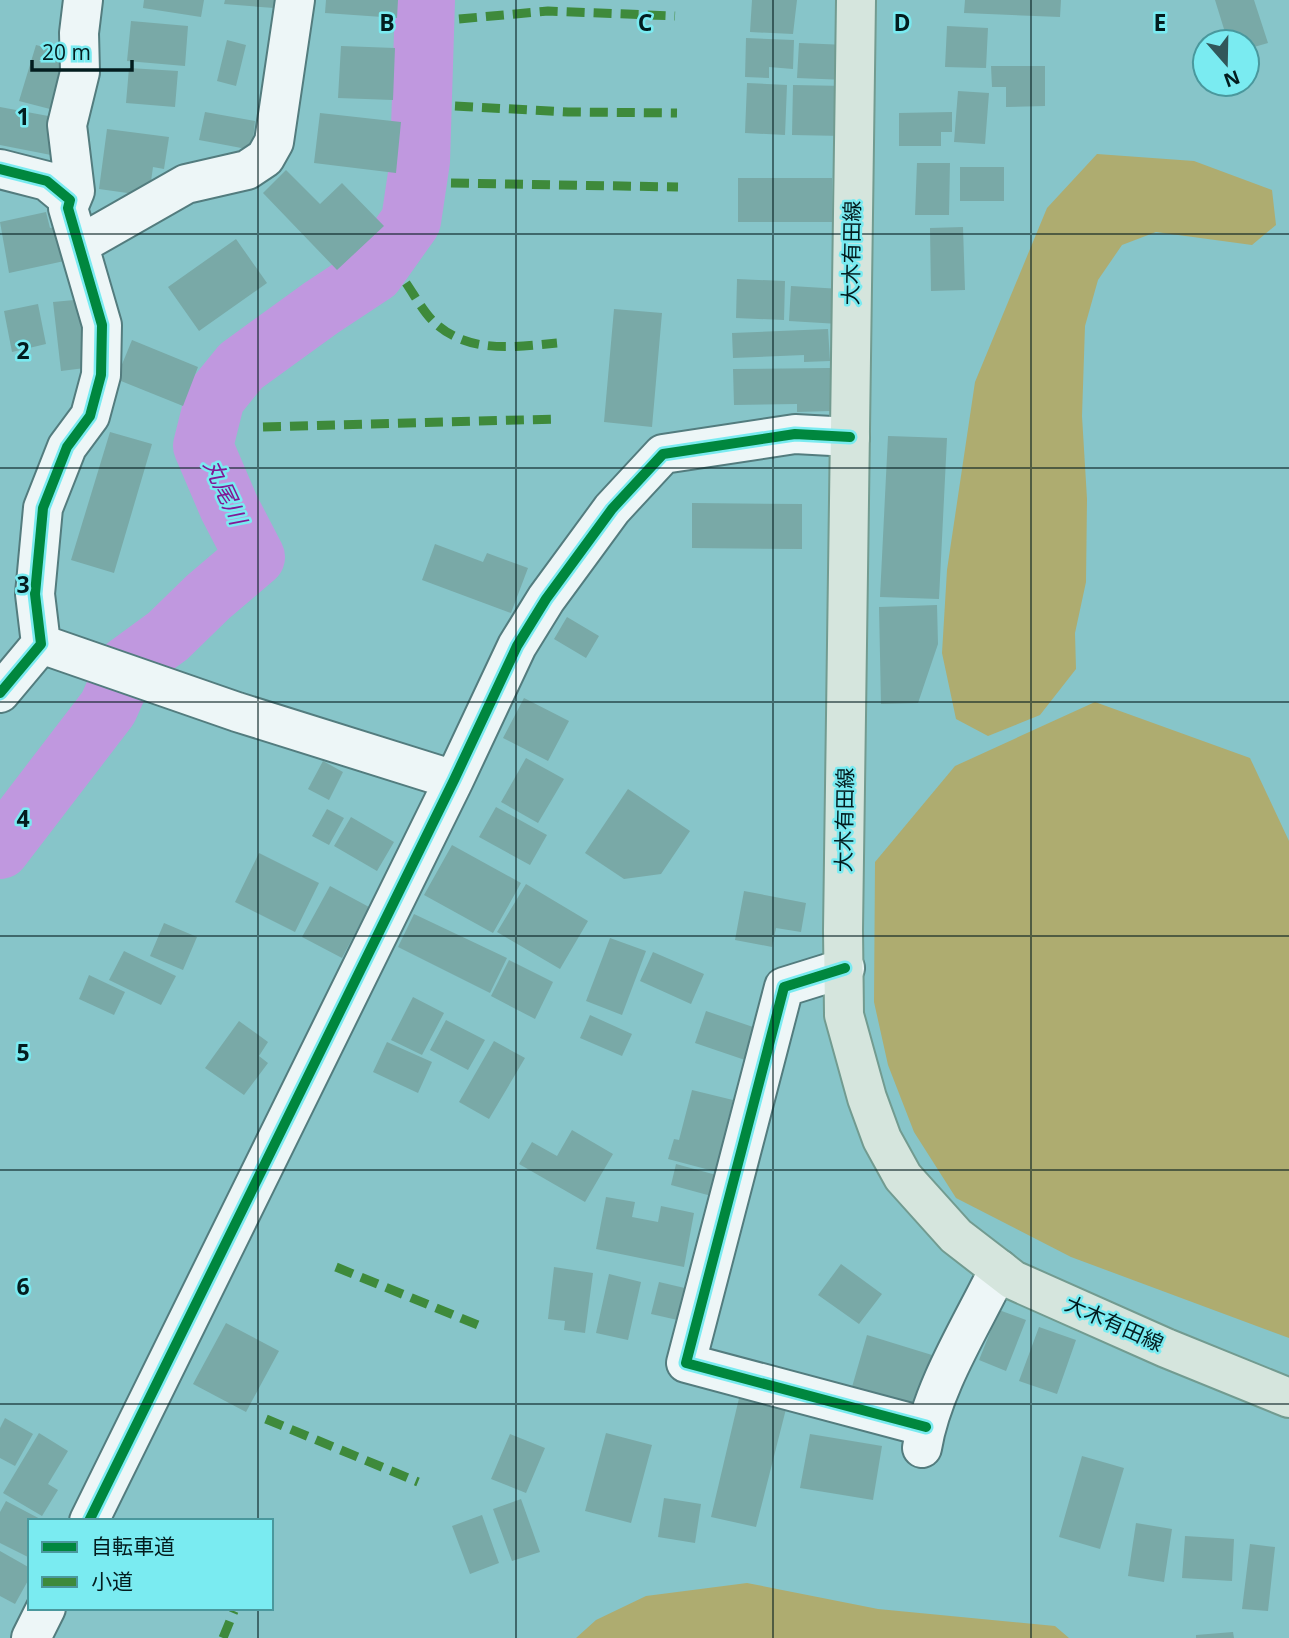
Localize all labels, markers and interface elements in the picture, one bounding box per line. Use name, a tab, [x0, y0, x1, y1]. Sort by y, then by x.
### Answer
text: B	[379, 6, 395, 38]
text: C	[638, 6, 652, 38]
text: D	[893, 6, 911, 38]
text: E	[1154, 6, 1166, 38]
scale bar	[32, 28, 131, 72]
north arrow	[1191, 28, 1261, 98]
text: 20 m	[42, 38, 91, 66]
text: N	[1220, 64, 1244, 94]
text: 1	[16, 100, 30, 132]
street label: 大木有田線	[836, 200, 866, 306]
text: 2	[16, 334, 30, 366]
water label: 丸尾川	[197, 454, 256, 532]
text: 3	[16, 568, 30, 600]
street label: 大木有田線	[829, 767, 859, 873]
text: 4	[16, 802, 30, 834]
text: 5	[16, 1036, 30, 1068]
text: 6	[16, 1270, 30, 1302]
street label: 大木有田線	[1061, 1289, 1168, 1357]
legend	[28, 1519, 273, 1610]
text: 自転車道	[91, 1532, 175, 1560]
text: 小道	[91, 1567, 133, 1595]

